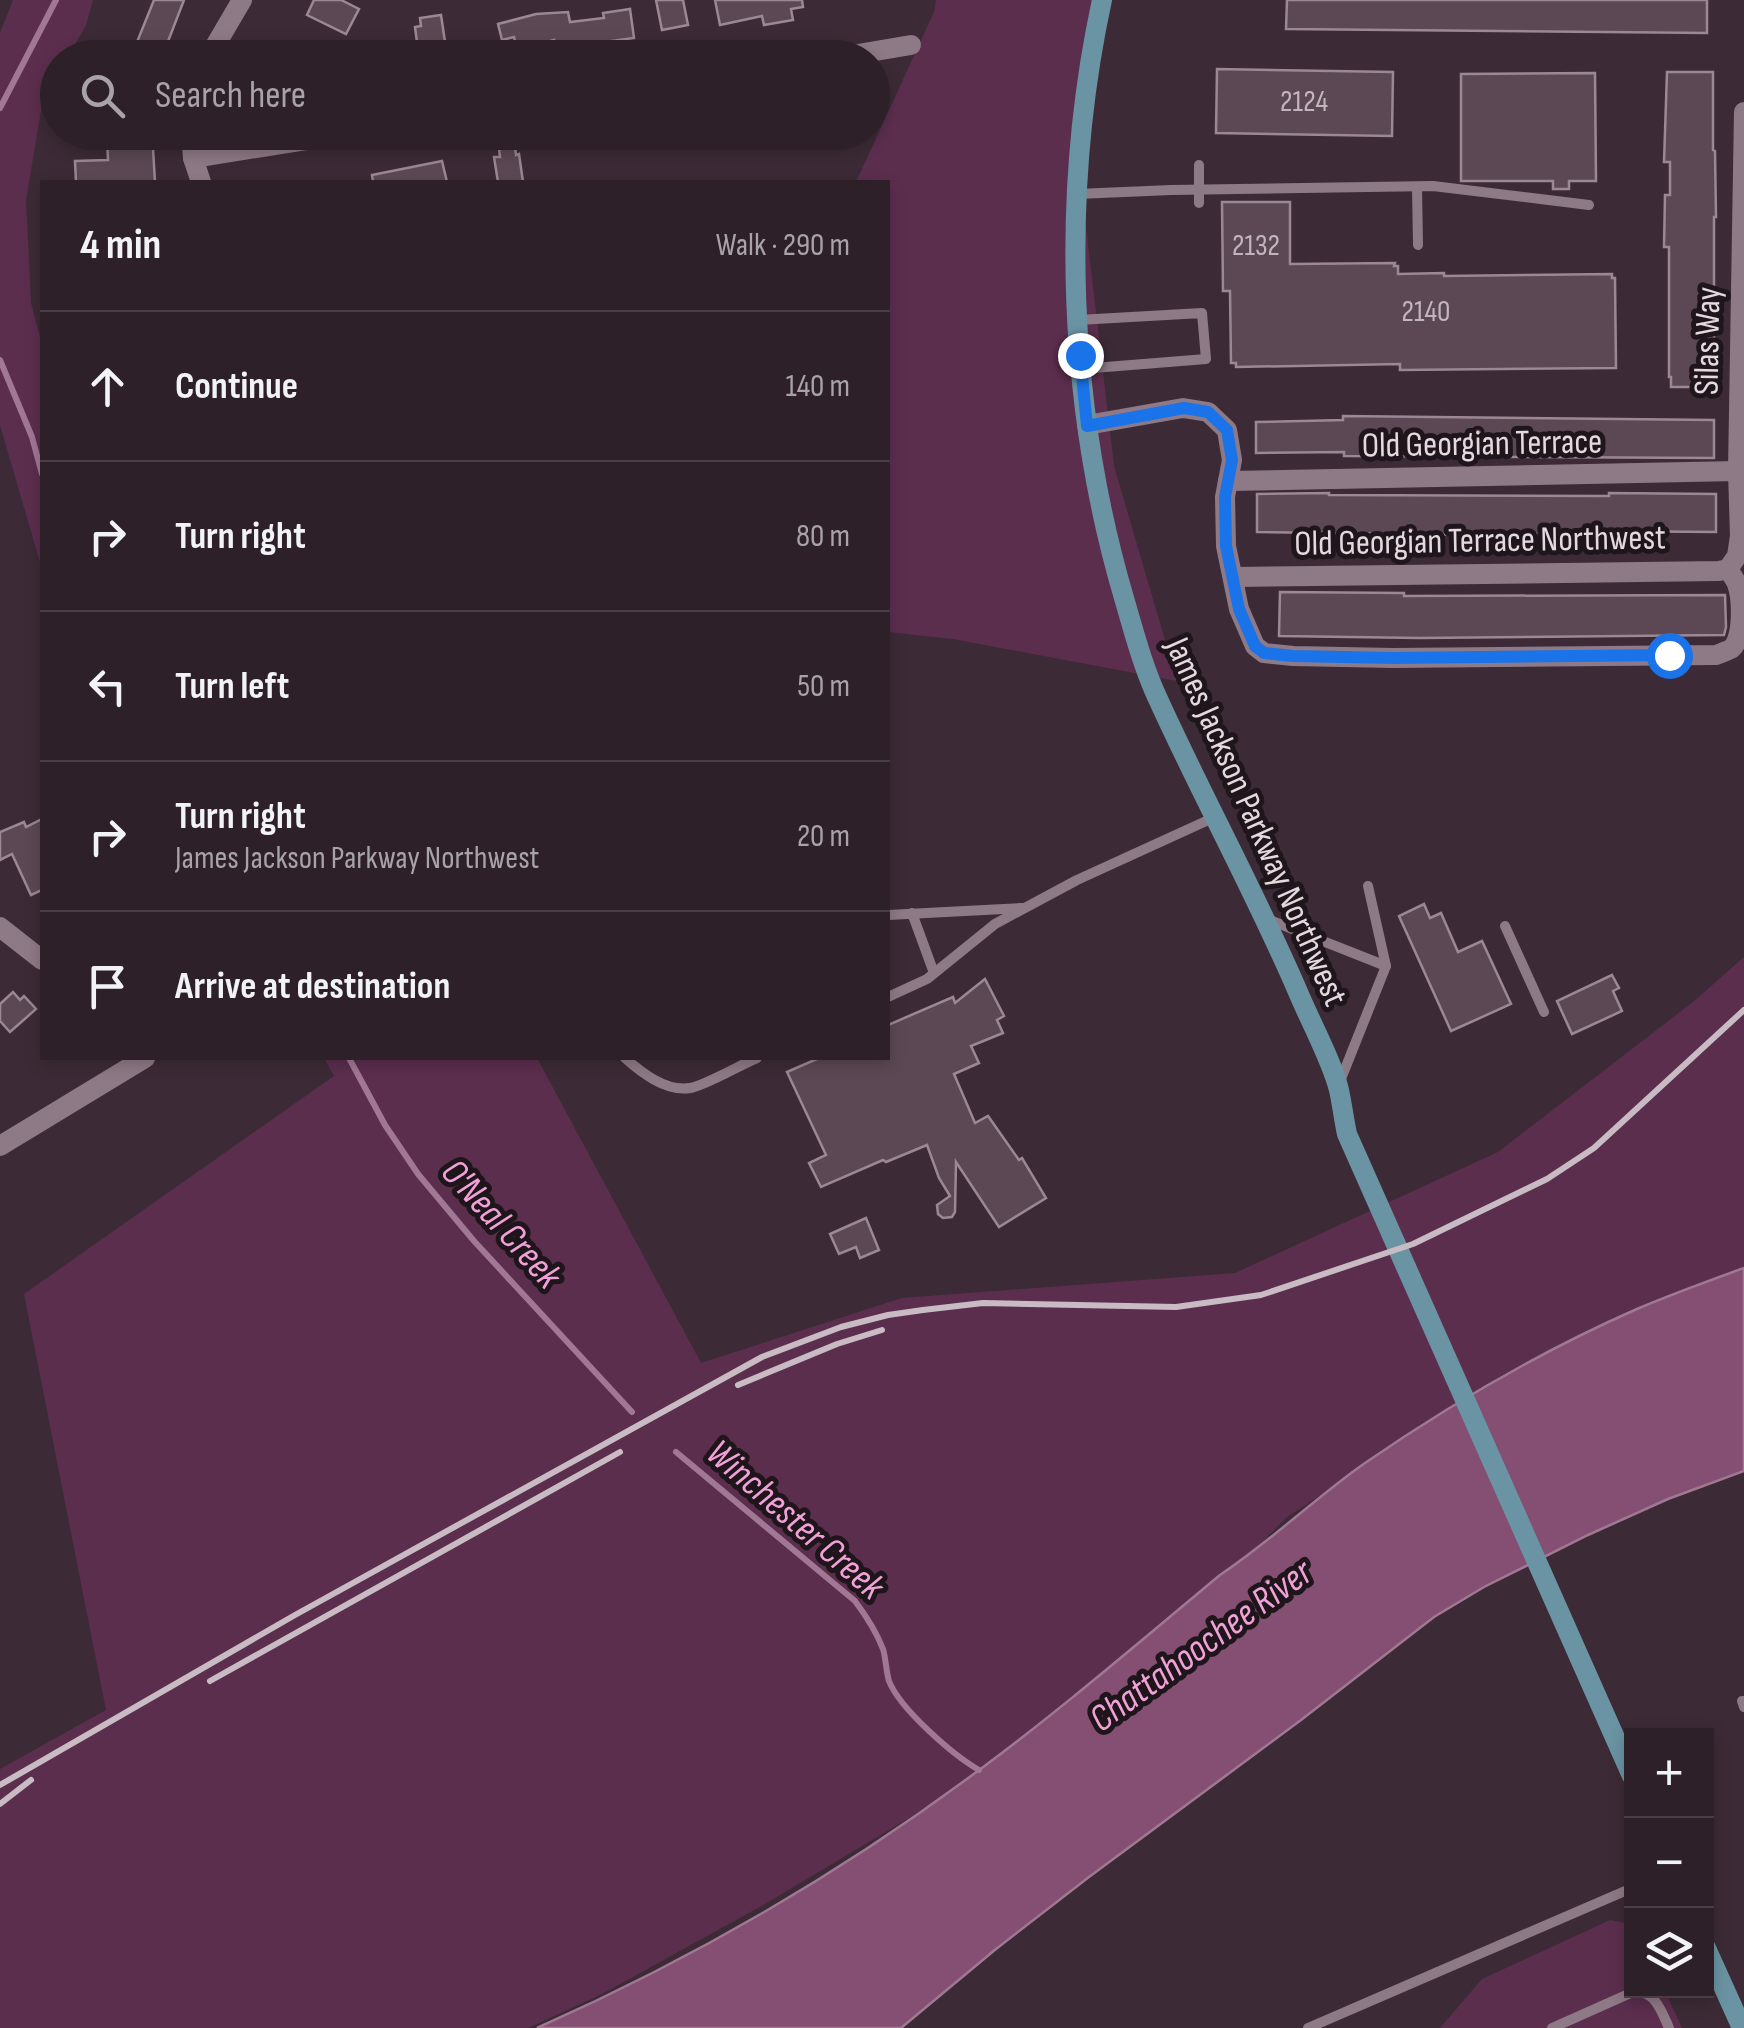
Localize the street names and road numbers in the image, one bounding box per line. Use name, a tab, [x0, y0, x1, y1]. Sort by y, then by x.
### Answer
street label: Silas Way	[1686, 287, 1730, 395]
street label: Old Georgian Terrace	[1361, 420, 1603, 468]
street label: Old Georgian Terrace Northwest	[1294, 516, 1666, 566]
street label: James Jackson Parkway Northwest	[1155, 630, 1357, 1013]

